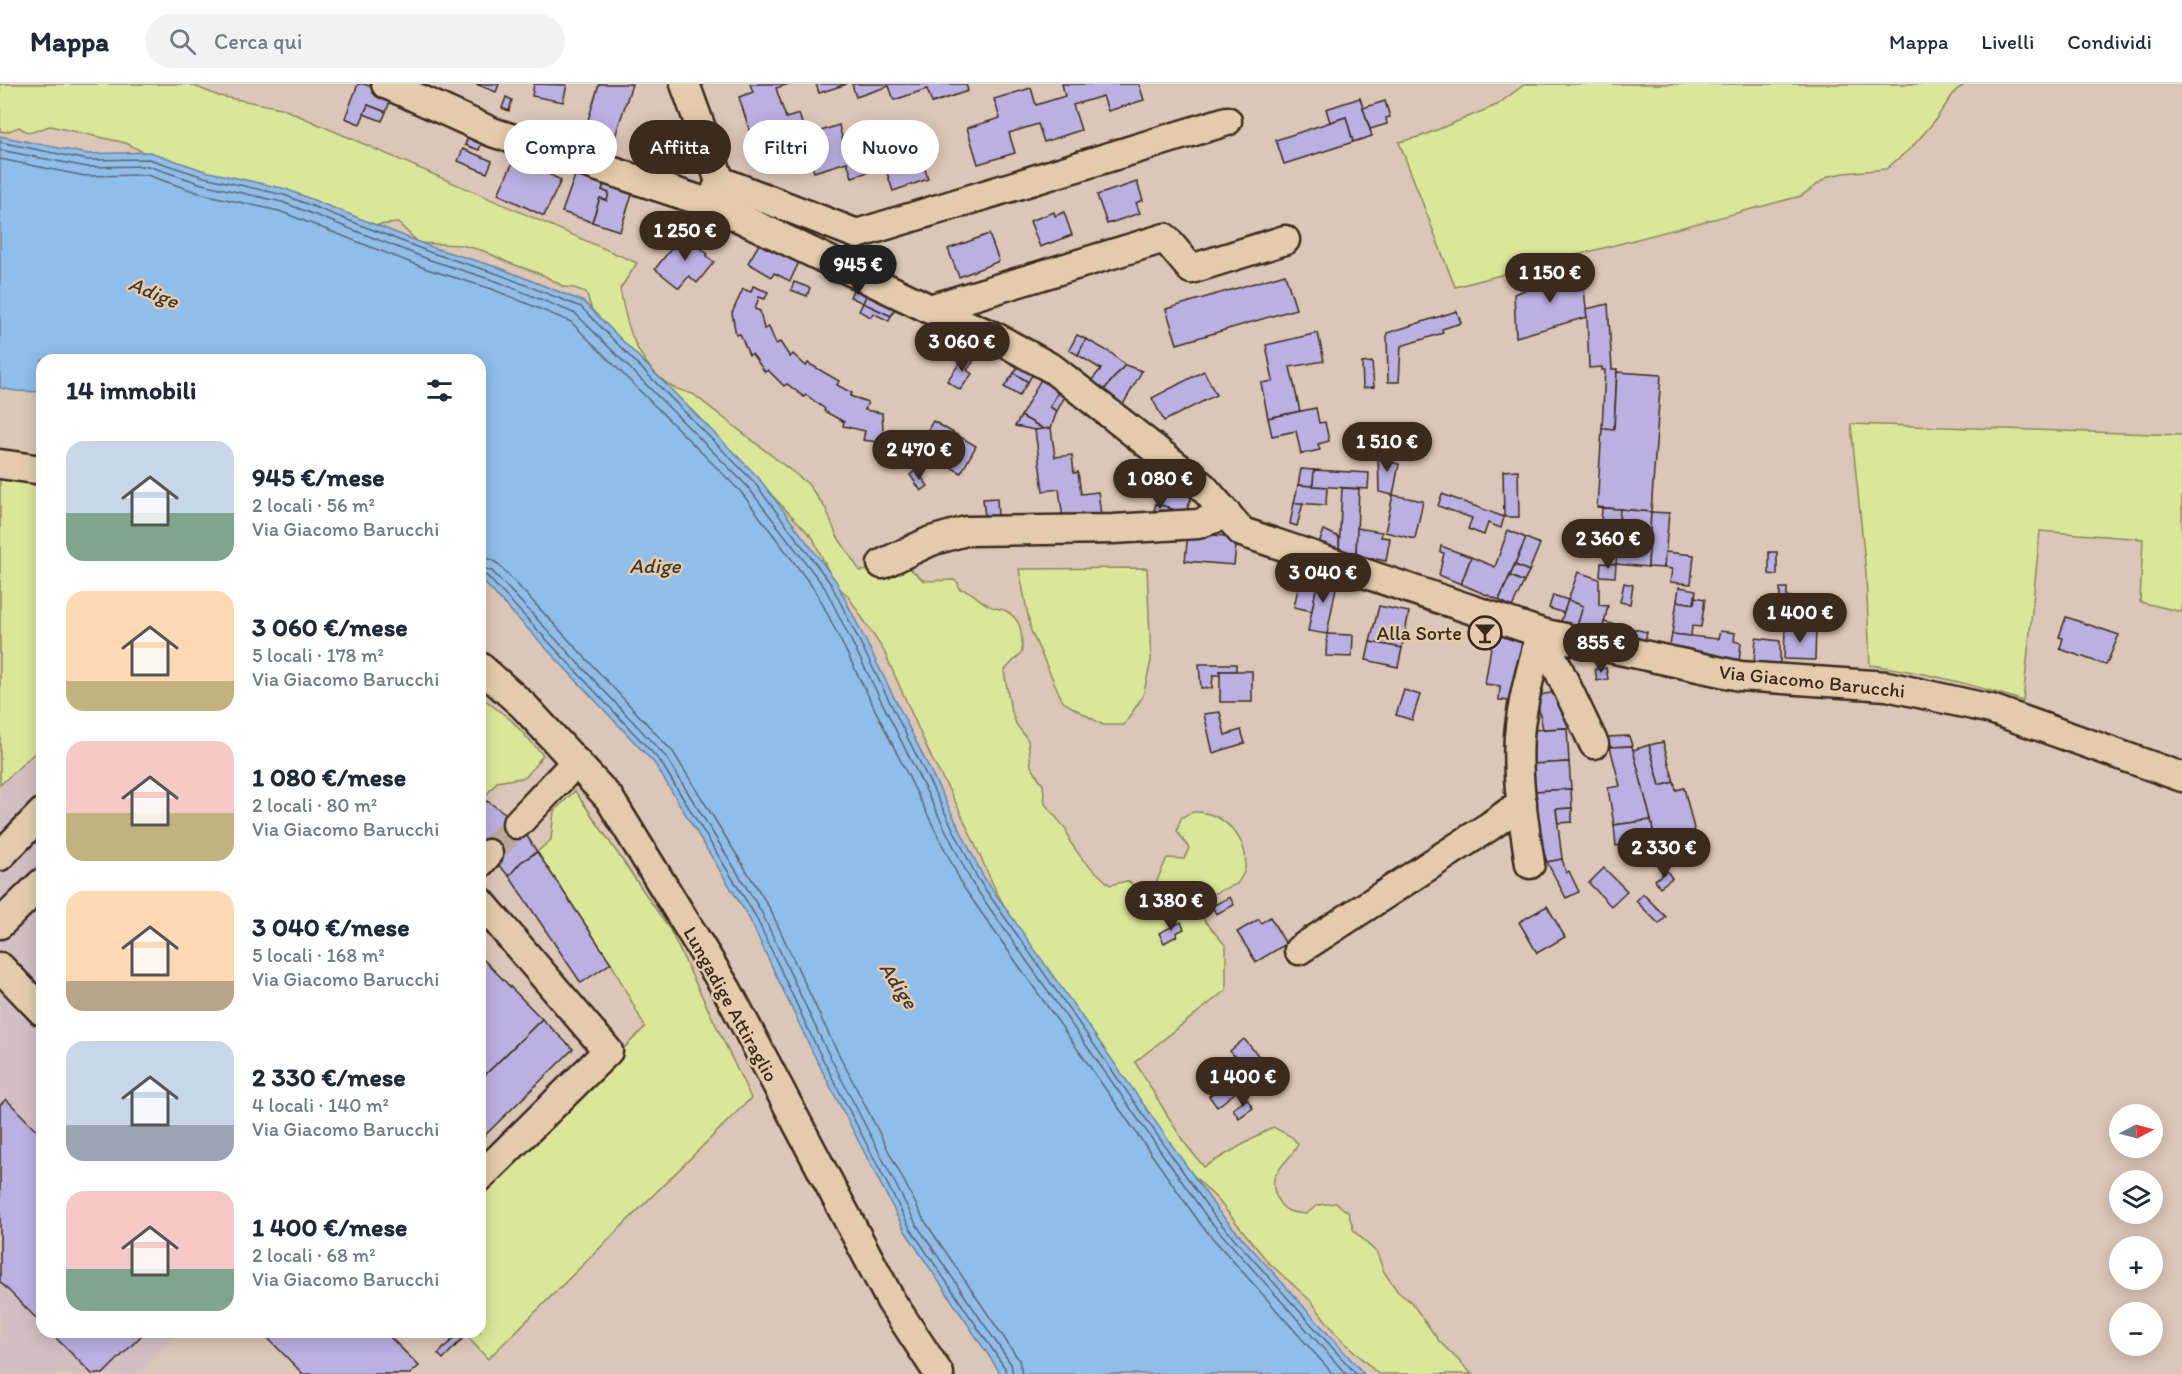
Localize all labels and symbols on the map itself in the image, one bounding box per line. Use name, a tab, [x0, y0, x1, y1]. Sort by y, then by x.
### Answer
pin: 1 250 €	[630, 211, 740, 262]
pin: 945 €	[816, 245, 900, 296]
pin: 1 150 €	[1495, 253, 1605, 304]
water label: Adige	[126, 271, 183, 314]
pin: 3 060 €	[907, 322, 1017, 373]
pin: 1 510 €	[1332, 422, 1442, 473]
pin: 2 470 €	[864, 430, 974, 481]
pin: 1 080 €	[1105, 459, 1215, 510]
pin: 2 360 €	[1553, 519, 1663, 570]
water label: Adige	[629, 553, 682, 578]
pin: 3 040 €	[1268, 553, 1378, 604]
pin: 1 400 €	[1745, 593, 1855, 644]
bar icon: Alla Sorte	[1467, 615, 1503, 651]
place label: Alla Sorte	[1376, 621, 1462, 645]
pin: 855 €	[1559, 623, 1643, 674]
street label: Via Giacomo Barucchi	[1718, 659, 1906, 703]
pin: 2 330 €	[1609, 828, 1719, 879]
pin: 1 380 €	[1116, 881, 1226, 932]
street label: Lungadige Attiraglio	[678, 922, 784, 1086]
water label: Adige	[875, 957, 924, 1014]
pin: 1 400 €	[1188, 1057, 1298, 1108]
north arrow	[2109, 1104, 2163, 1158]

